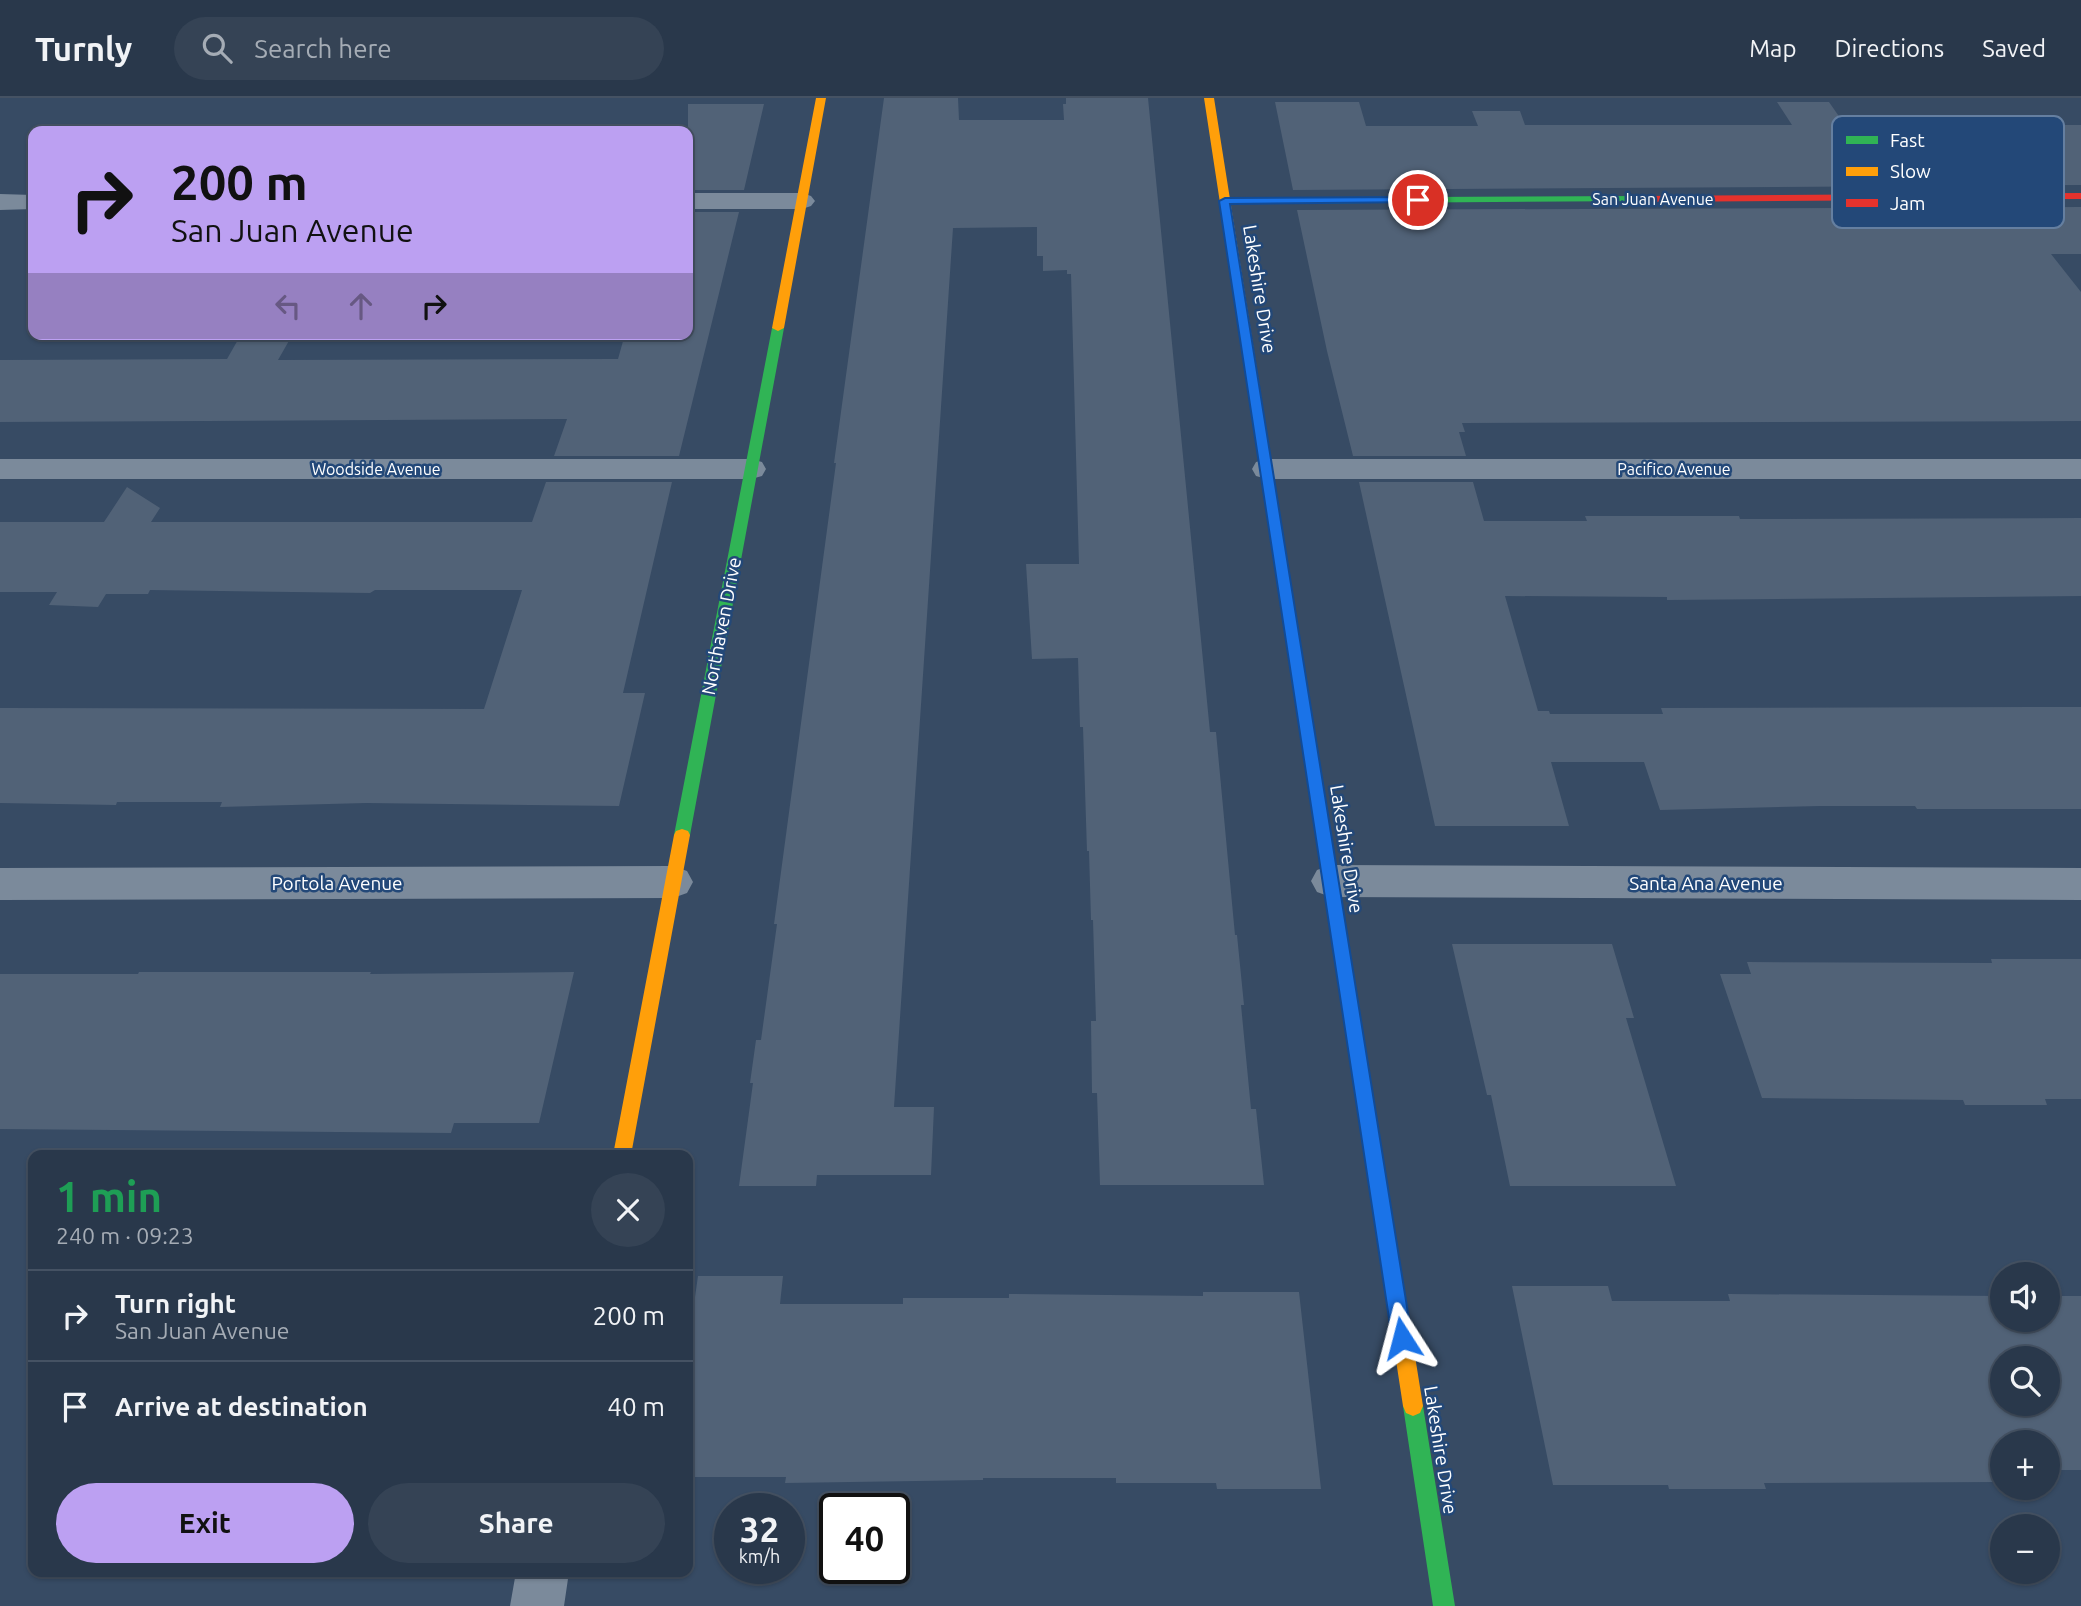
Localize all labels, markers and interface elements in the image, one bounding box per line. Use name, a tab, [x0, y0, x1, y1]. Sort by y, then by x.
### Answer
search box	[174, 17, 664, 80]
icon: search	[198, 29, 236, 67]
text: Turnly	[35, 30, 132, 67]
text: Search here	[254, 34, 392, 63]
text: Map	[1749, 35, 1796, 62]
text: Directions	[1834, 35, 1944, 62]
text: Saved	[1982, 35, 2046, 62]
legend	[1832, 116, 2064, 228]
text: Fast	[1890, 129, 1925, 151]
icon: right	[56, 154, 147, 245]
text: 200 m	[171, 154, 308, 209]
text: Slow	[1890, 160, 1931, 182]
pin	[1388, 170, 1448, 230]
icon: arrive	[1399, 181, 1437, 219]
street label: San Juan Avenue	[1592, 190, 1714, 208]
text: Jam	[1890, 192, 1926, 214]
text: San Juan Avenue	[171, 212, 414, 248]
street label: Lakeshire Drive	[1239, 223, 1281, 355]
icon: left	[269, 287, 307, 325]
icon: ahead	[342, 287, 380, 325]
icon: right	[415, 287, 453, 325]
street label: Woodside Avenue	[311, 460, 441, 478]
street label: Pacifico Avenue	[1617, 460, 1731, 478]
street label: Northaven Drive	[697, 555, 745, 697]
street label: Lakeshire Drive	[1326, 783, 1368, 915]
street label: Portola Avenue	[271, 872, 403, 894]
street label: Santa Ana Avenue	[1629, 872, 1783, 894]
text: 1 min	[56, 1173, 162, 1220]
button: close	[591, 1173, 665, 1247]
text: 240 m · 09:23	[56, 1223, 194, 1248]
map controls	[1990, 1262, 2060, 1584]
button: sound	[1990, 1262, 2060, 1332]
text: Turn right	[115, 1289, 236, 1318]
icon: right	[56, 1297, 94, 1335]
text: 200 m	[593, 1301, 665, 1330]
position arrow	[1365, 1301, 1439, 1375]
text: San Juan Avenue	[115, 1318, 289, 1343]
button: search	[1990, 1346, 2060, 1416]
street label: Lakeshire Drive	[1420, 1384, 1462, 1516]
icon: arrive	[56, 1388, 94, 1426]
text: Arrive at destination	[115, 1392, 368, 1421]
text: 40 m	[607, 1392, 665, 1421]
button: +	[1990, 1430, 2060, 1500]
button: Exit	[56, 1483, 354, 1563]
button: Share	[368, 1483, 665, 1563]
speed limit sign: 40	[819, 1493, 910, 1584]
text: 32	[740, 1509, 779, 1549]
button: −	[1990, 1514, 2060, 1584]
text: km/h	[739, 1546, 780, 1566]

